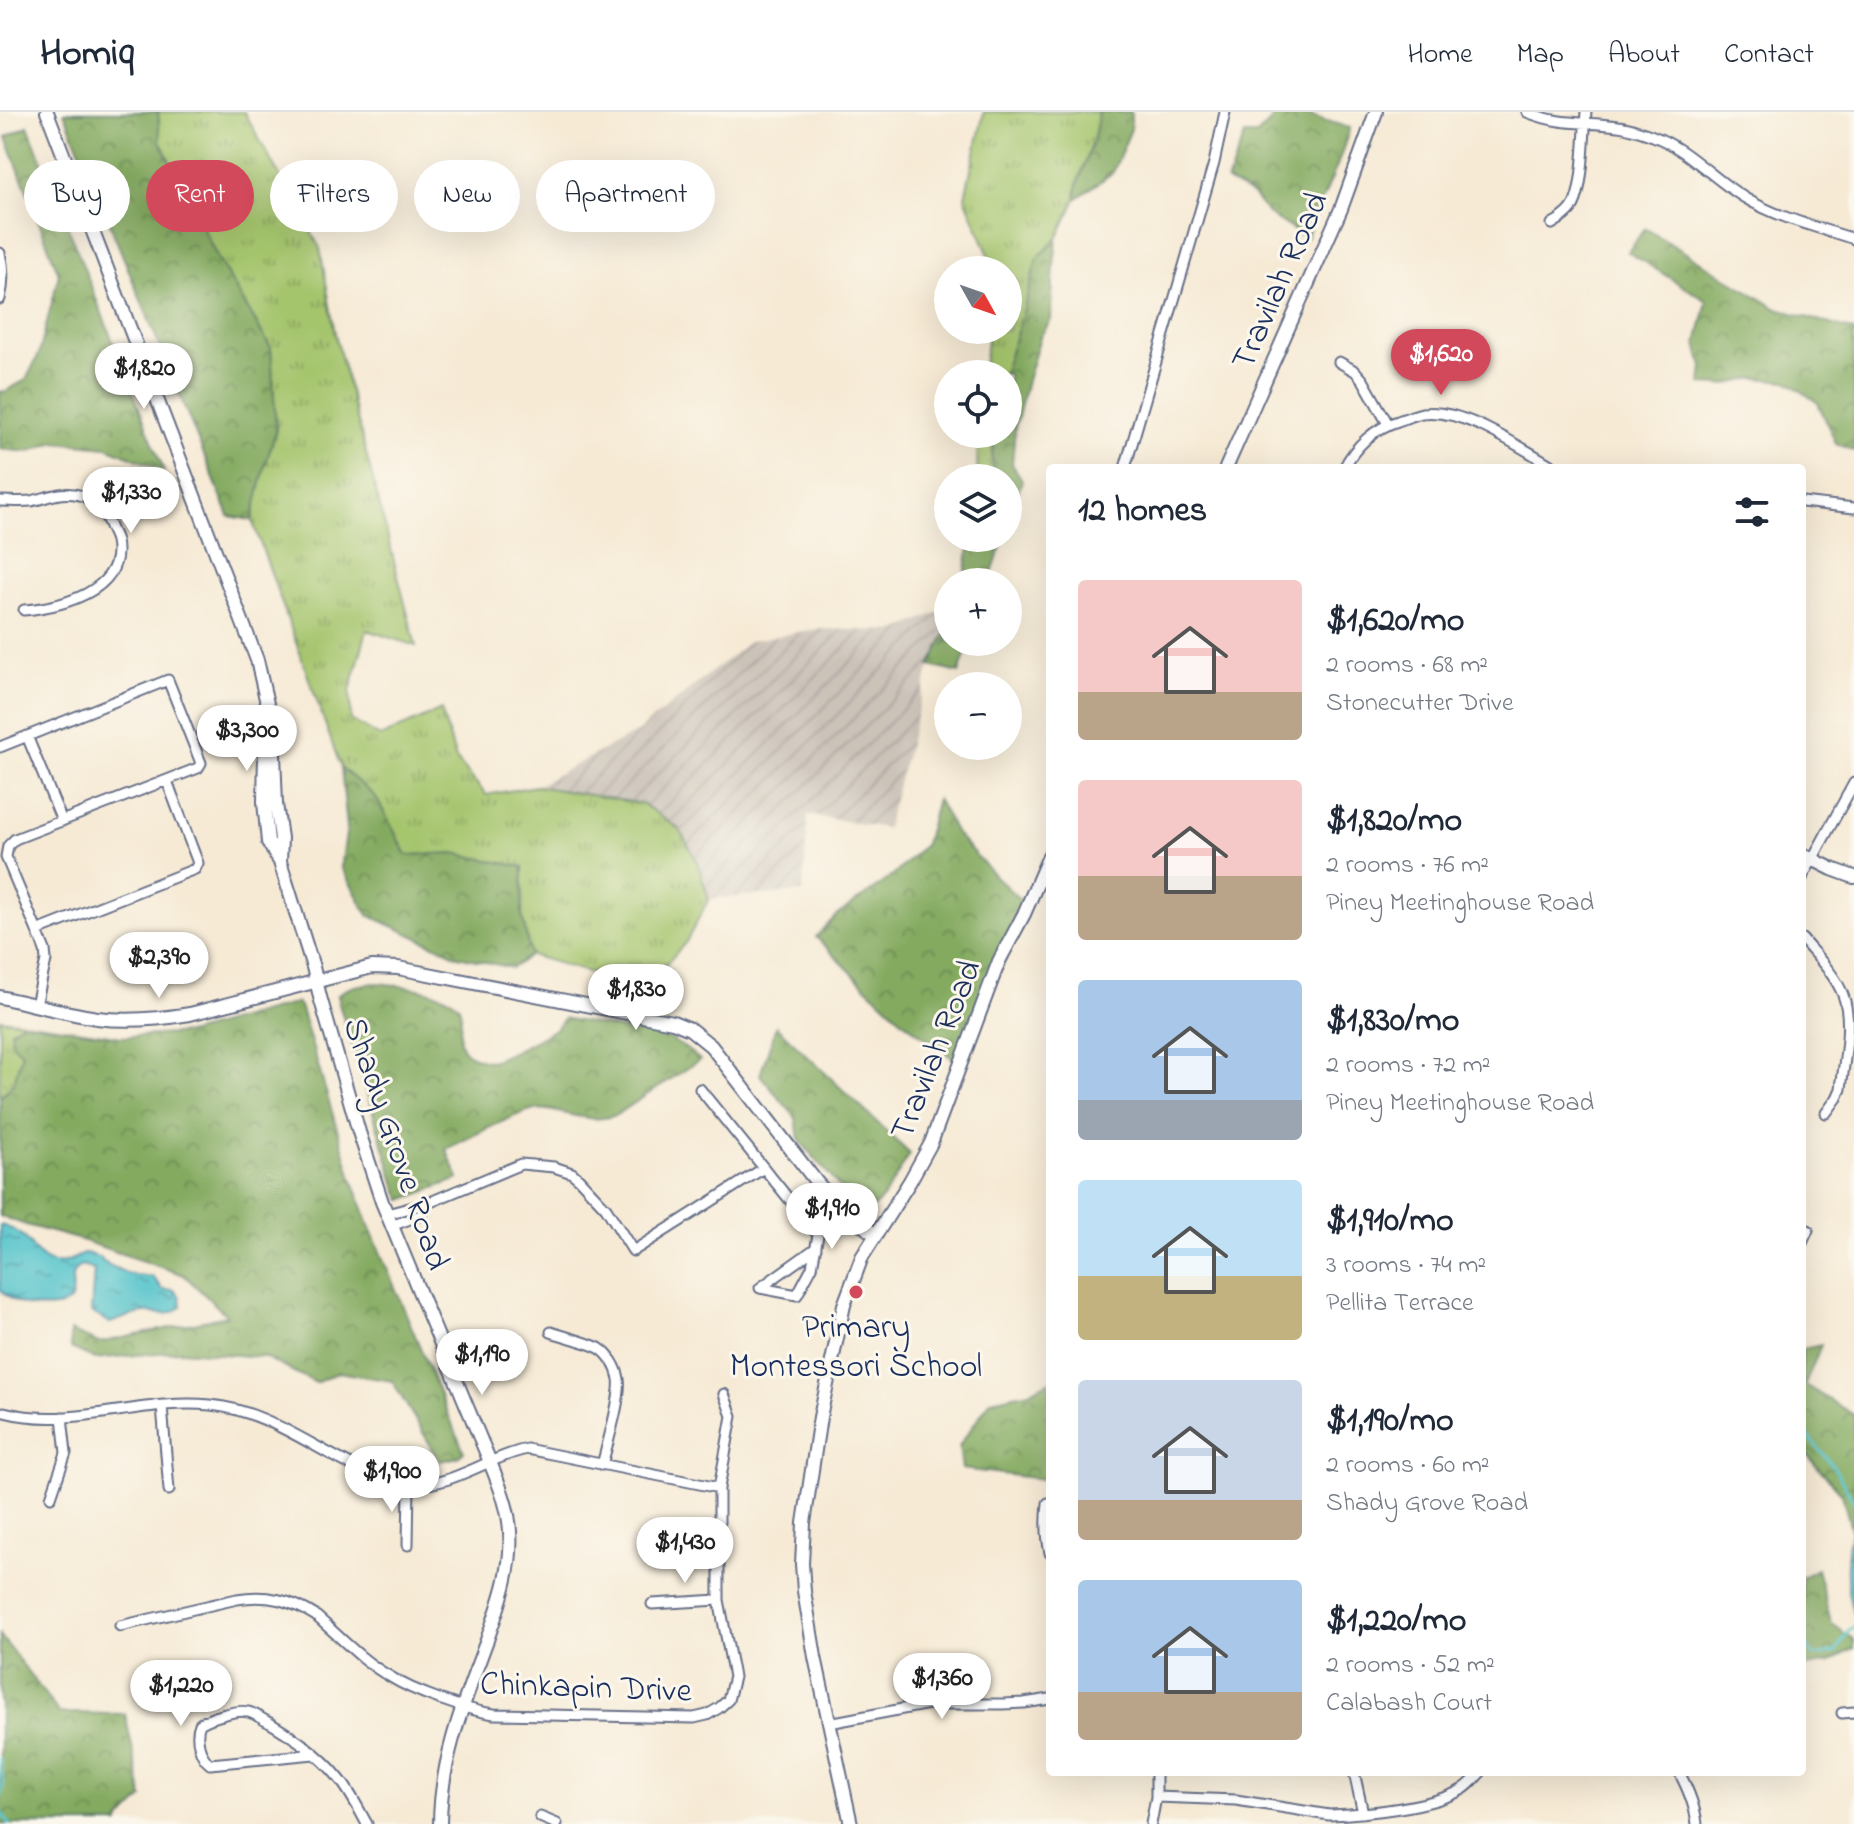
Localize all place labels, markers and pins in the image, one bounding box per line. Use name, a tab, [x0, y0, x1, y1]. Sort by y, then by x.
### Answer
pin: $1,620	[1376, 329, 1506, 397]
pin: $1,820	[79, 343, 209, 411]
pin: $1,330	[66, 467, 196, 535]
pin: $3,300	[182, 705, 312, 773]
pin: $2,390	[94, 932, 224, 1000]
pin: $1,830	[571, 964, 701, 1032]
pin: $1,910	[767, 1183, 897, 1251]
marker: Primary Montessori School	[847, 1283, 865, 1301]
place label: Primary Montessori School	[730, 1304, 982, 1393]
pin: $1,190	[417, 1329, 547, 1397]
pin: $1,900	[327, 1446, 457, 1514]
pin: $1,430	[620, 1517, 750, 1585]
pin: $1,360	[877, 1653, 1007, 1721]
pin: $1,220	[116, 1660, 246, 1728]

